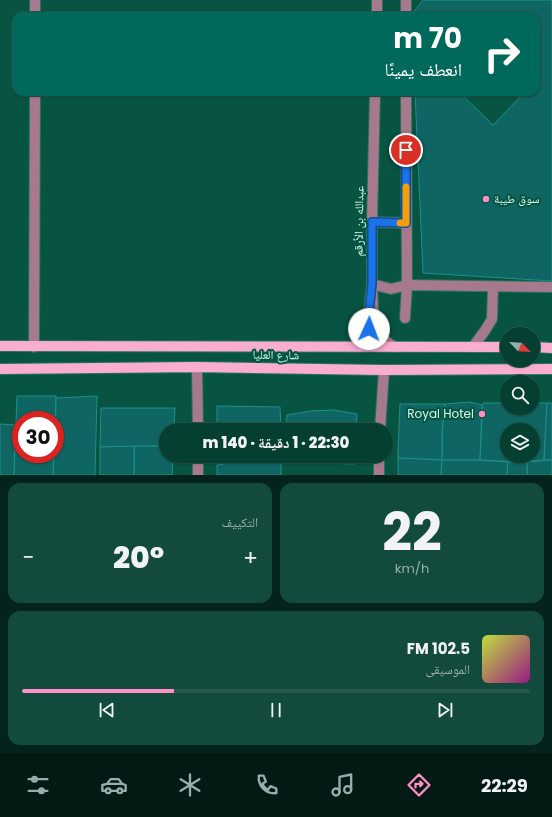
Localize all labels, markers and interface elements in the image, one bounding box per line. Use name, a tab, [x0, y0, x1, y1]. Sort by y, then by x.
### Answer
text: 70 m	[393, 19, 462, 58]
icon: right	[476, 28, 528, 80]
text: انعطف يمينًا	[385, 57, 462, 82]
pin	[389, 133, 423, 167]
icon: arrive	[395, 139, 417, 161]
street label: عبدالله بن الأرقم	[349, 185, 368, 257]
place label: سوق طيبة	[494, 190, 540, 207]
marker: سوق طيبة	[481, 194, 491, 204]
position arrow	[348, 308, 390, 350]
north arrow	[500, 327, 540, 367]
map controls	[500, 327, 540, 463]
street label: شارع العليا	[253, 346, 300, 363]
button: search	[500, 375, 540, 415]
place label: Royal Hotel	[407, 405, 474, 422]
marker: Royal Hotel	[477, 409, 487, 419]
speed limit sign: 30	[12, 411, 64, 463]
button: layers	[500, 423, 540, 463]
text: 22:30 · 1 دقيقة · 140 m	[203, 432, 349, 453]
text: 22	[382, 496, 442, 569]
text: التكييف	[222, 513, 258, 532]
text: 20°	[113, 536, 164, 579]
text: −	[22, 542, 34, 573]
text: +	[243, 542, 258, 573]
text: km/h	[395, 559, 429, 578]
text: 102.5 FM	[407, 638, 470, 659]
text: الموسيقى	[426, 660, 470, 679]
icon: previous	[96, 699, 118, 721]
icon: pause	[265, 699, 287, 721]
icon: next	[434, 699, 456, 721]
icon: filters	[24, 771, 52, 799]
icon: car	[100, 771, 128, 799]
icon: climate	[176, 771, 204, 799]
icon: phone	[253, 771, 281, 799]
icon: music	[329, 771, 357, 799]
icon: directions	[405, 771, 433, 799]
text: 22:29	[481, 773, 528, 798]

